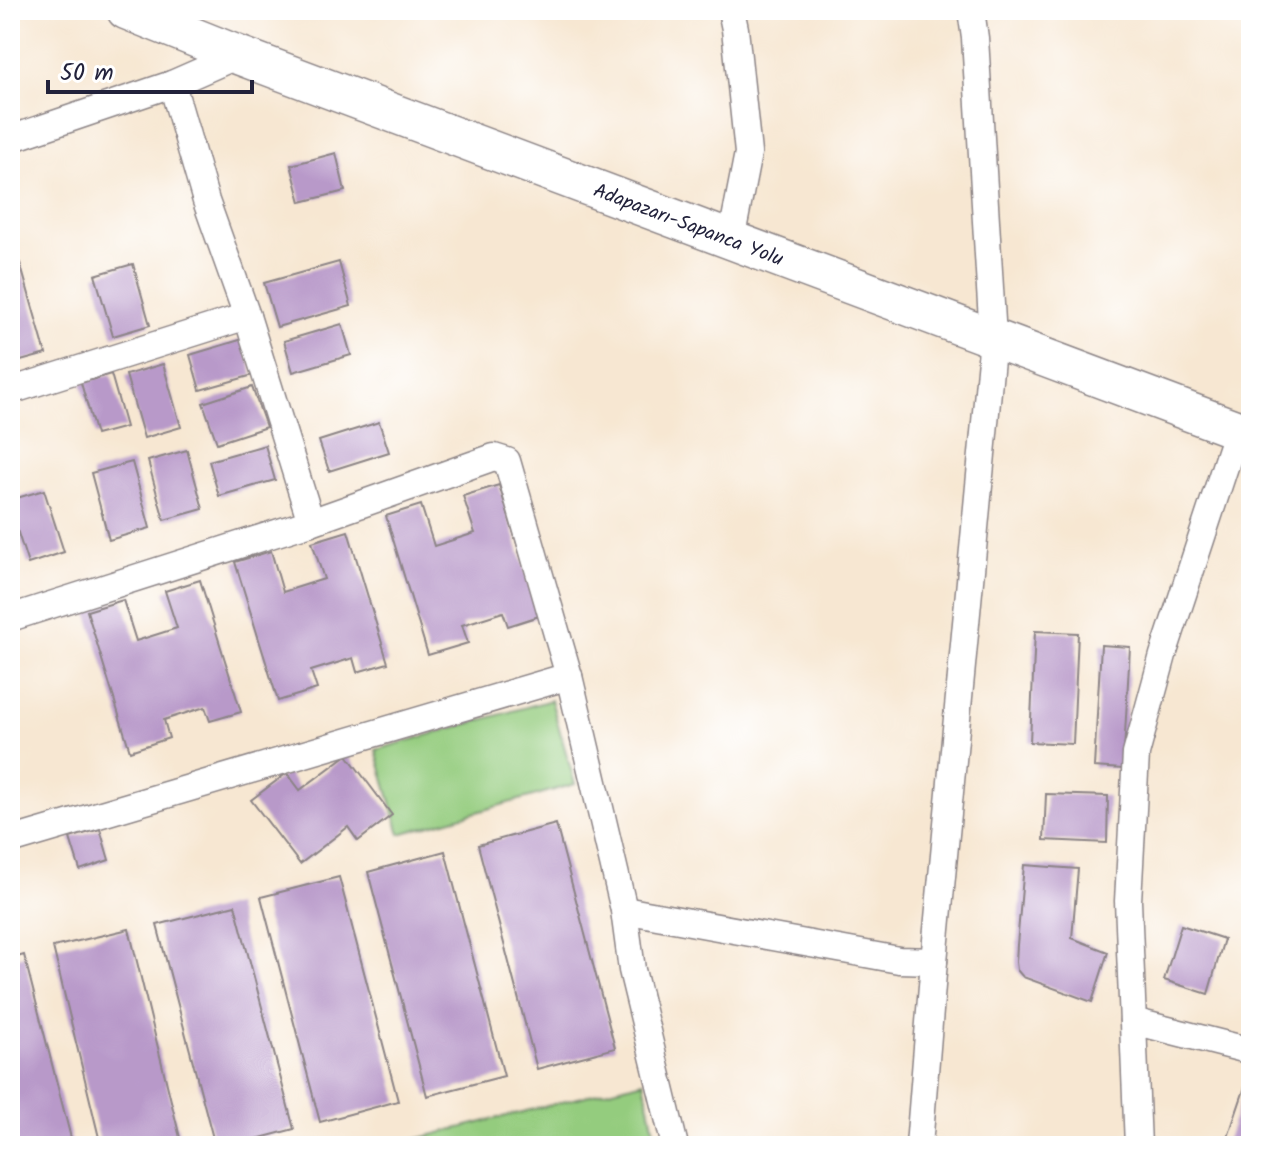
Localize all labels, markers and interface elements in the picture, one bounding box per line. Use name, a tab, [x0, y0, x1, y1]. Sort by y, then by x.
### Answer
scale bar	[48, 44, 252, 94]
text: 50 m	[60, 54, 114, 93]
street label: Adapazarı-Sapanca Yolu	[588, 176, 788, 276]

